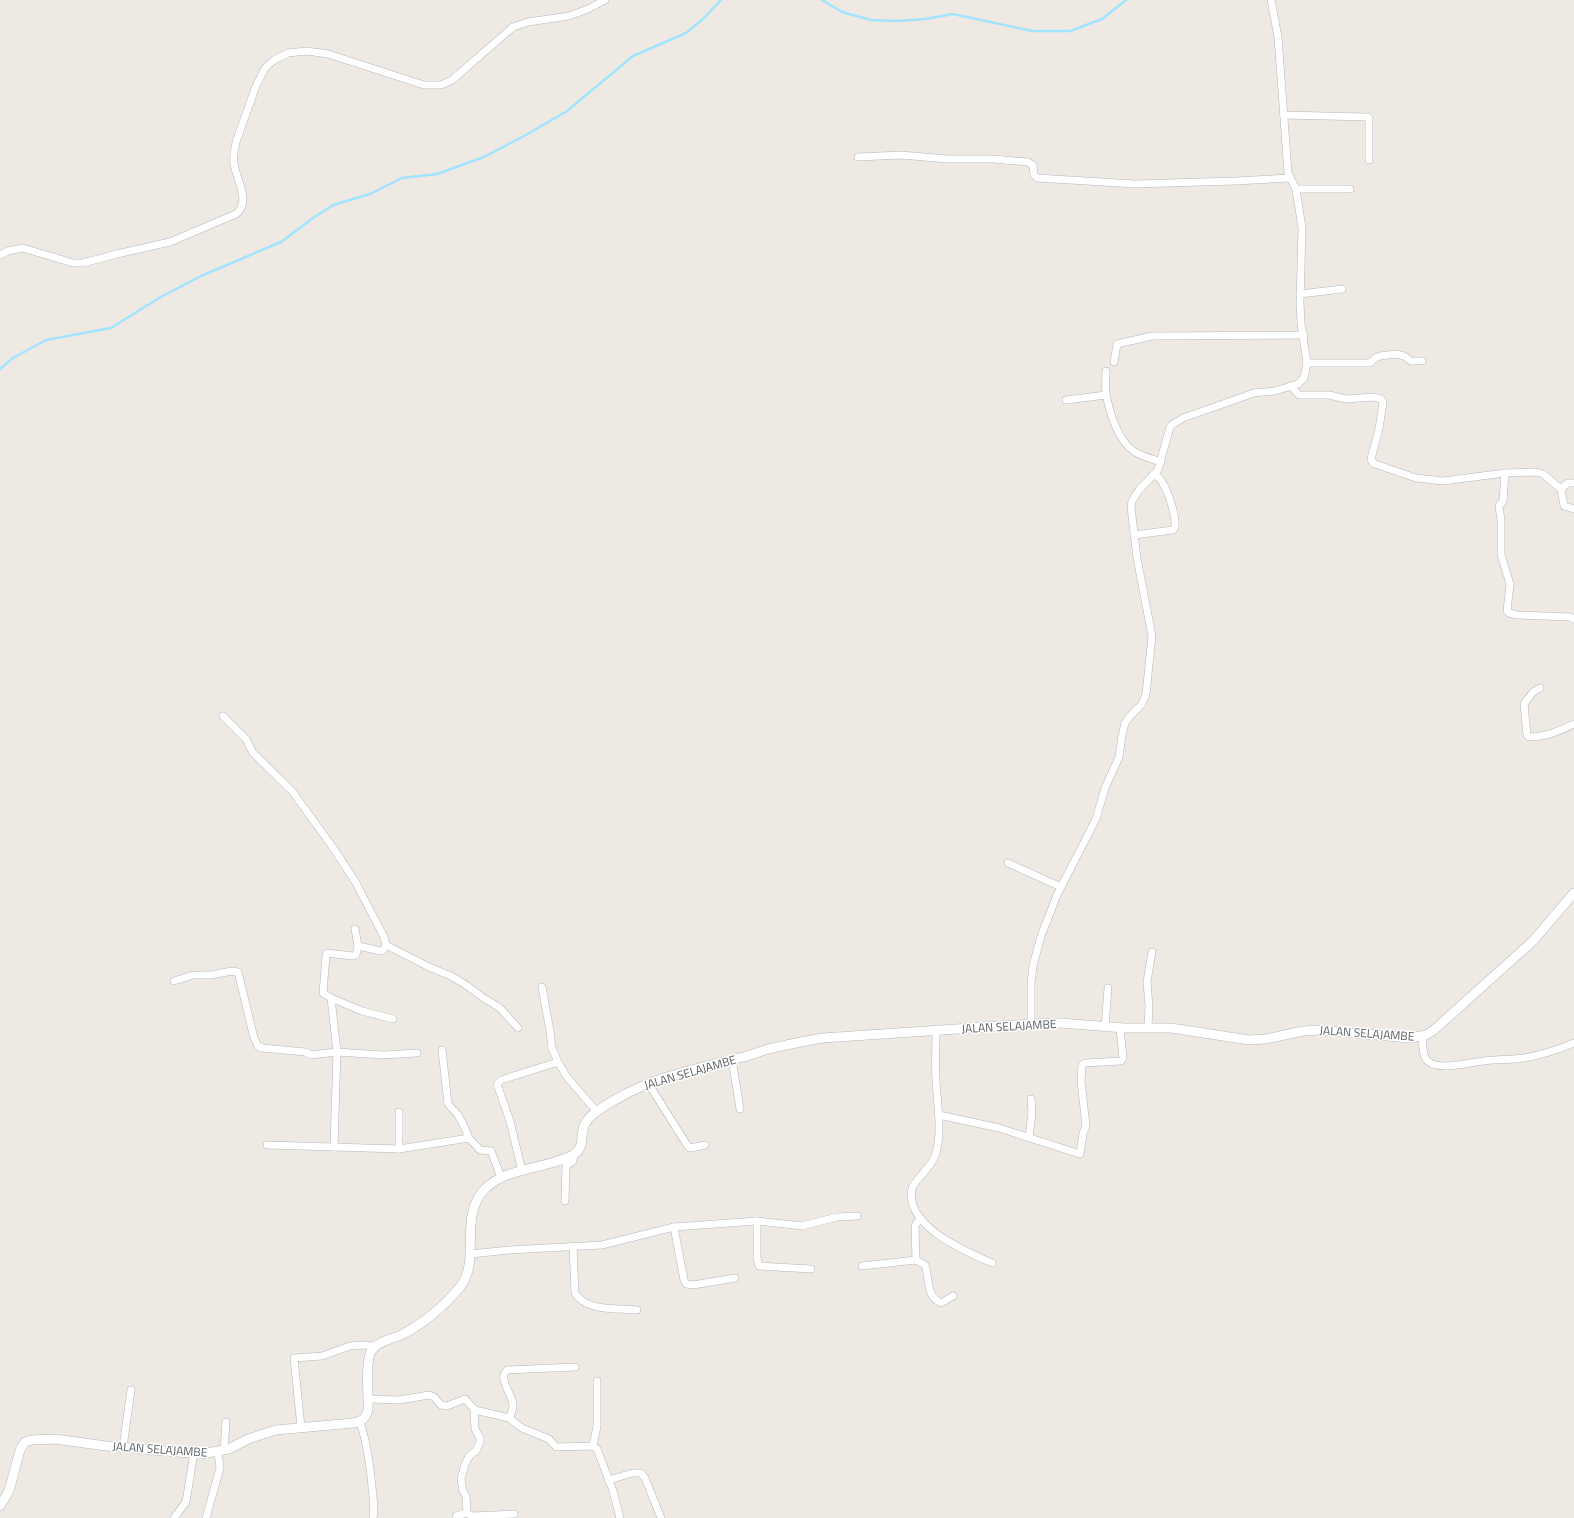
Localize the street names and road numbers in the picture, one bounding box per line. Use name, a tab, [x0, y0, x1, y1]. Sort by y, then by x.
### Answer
street label: JALAN SELAJAMBE	[961, 1014, 1057, 1038]
street label: JALAN SELAJAMBE	[1319, 1020, 1415, 1046]
street label: JALAN SELAJAMBE	[642, 1050, 739, 1094]
street label: JALAN SELAJAMBE	[112, 1436, 208, 1462]

